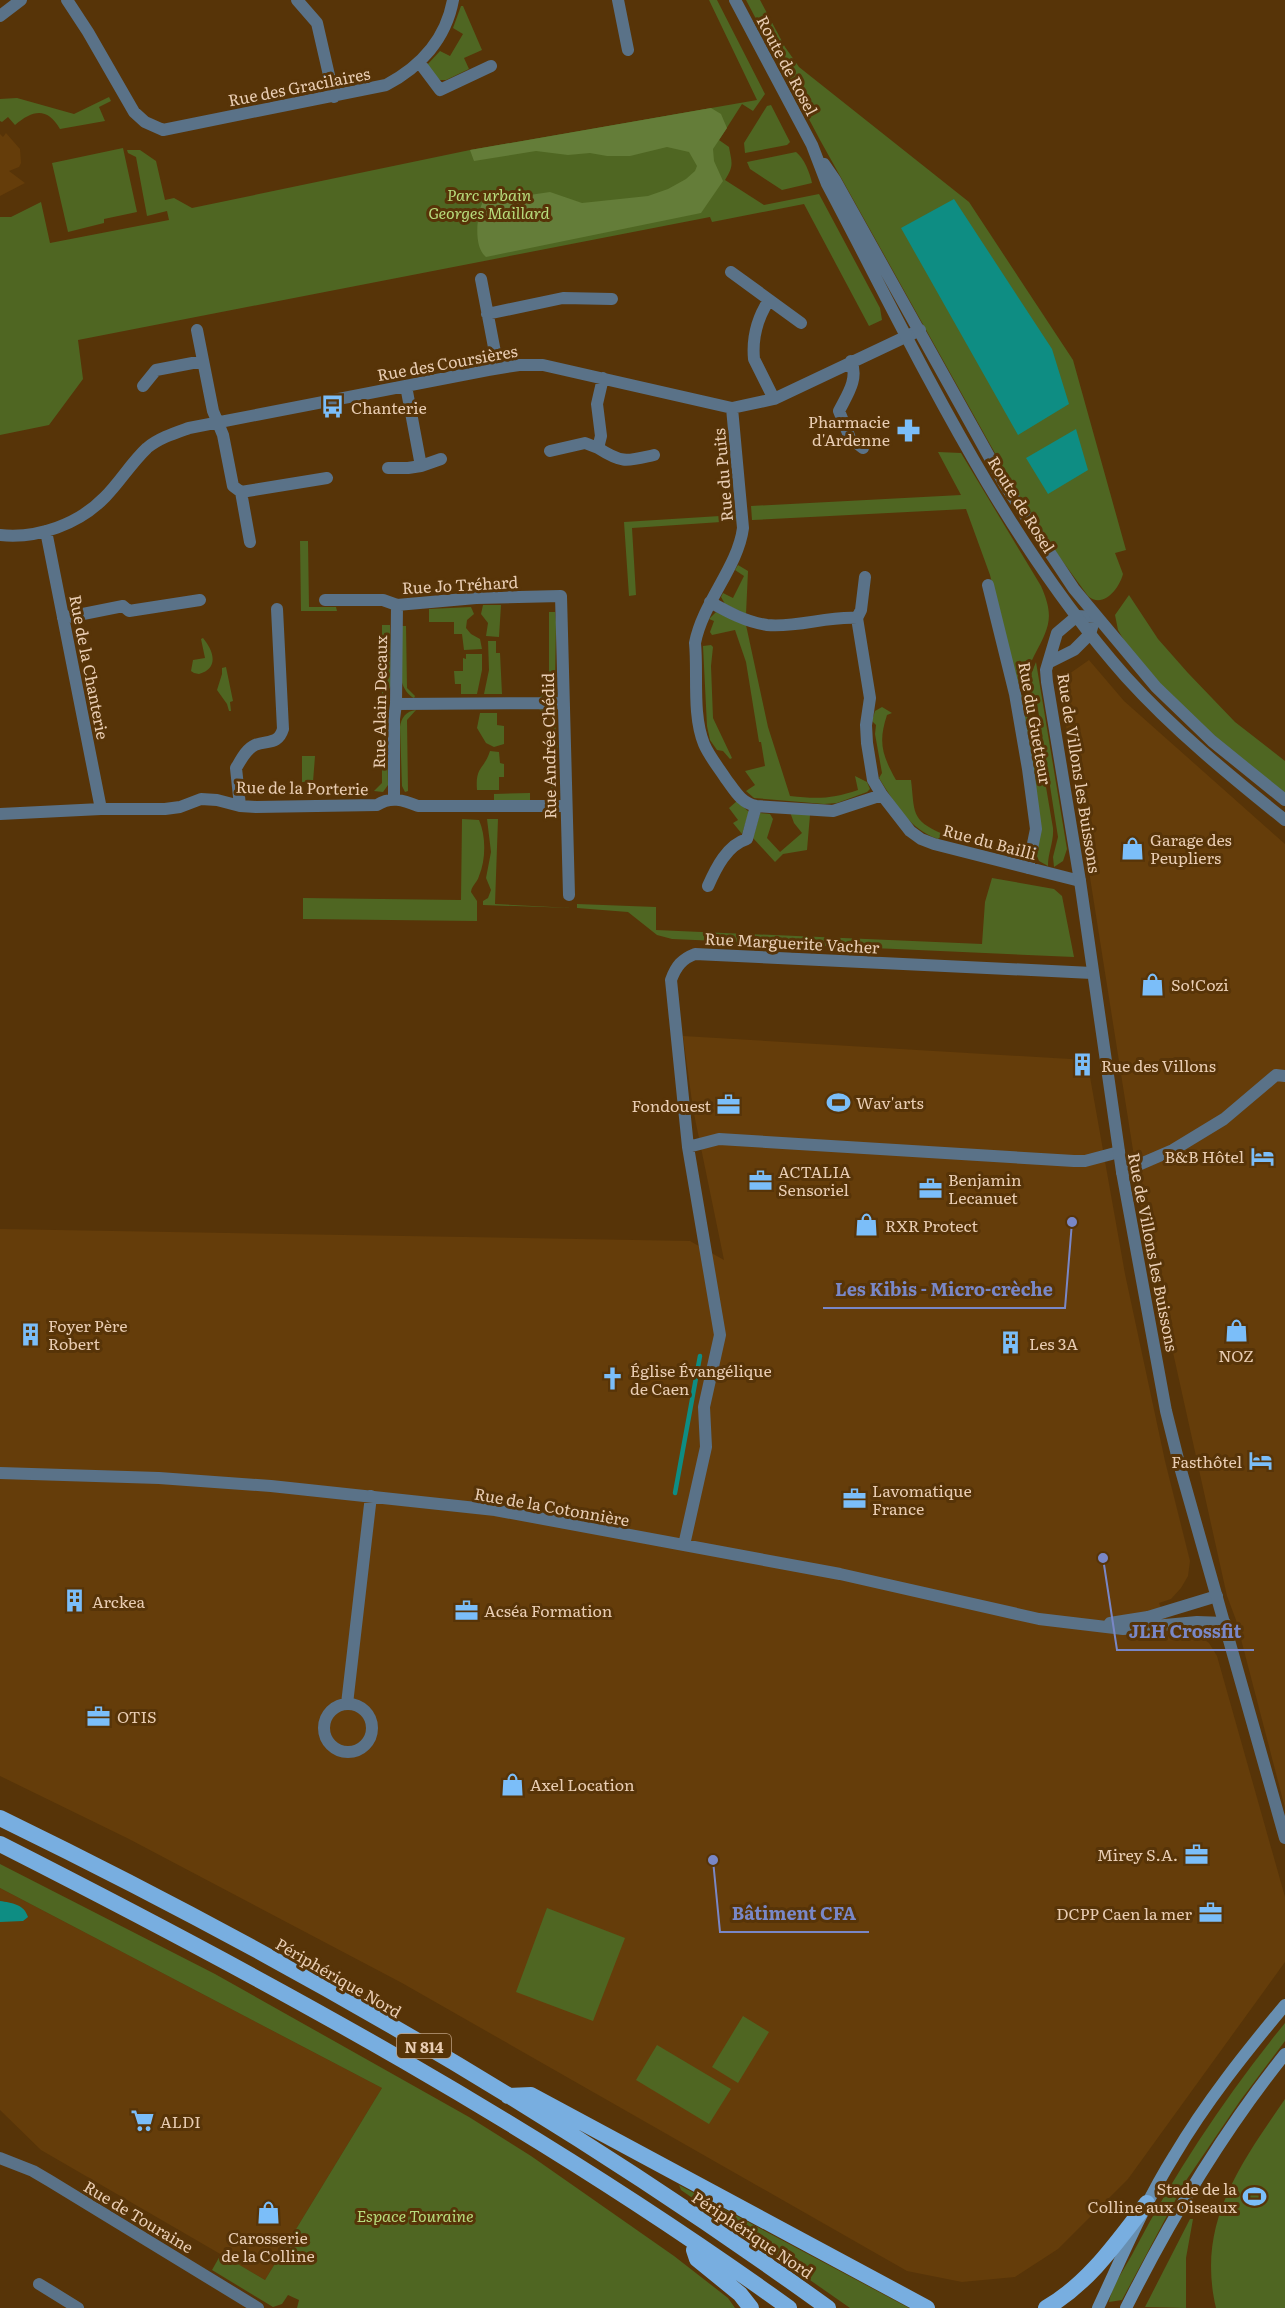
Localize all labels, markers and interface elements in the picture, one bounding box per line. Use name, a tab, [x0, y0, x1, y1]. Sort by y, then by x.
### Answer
street label: Route de Rosel	[752, 11, 824, 119]
street label: Rue des Gracilaires	[226, 60, 372, 112]
park label: Parc urbain Georges Maillard	[428, 182, 550, 224]
street label: Rue des Coursières	[375, 338, 519, 386]
bus stop icon: Chanterie	[320, 394, 346, 420]
place label: Chanterie	[351, 395, 427, 419]
place label: Pharmacie d'Ardenne	[808, 409, 890, 451]
pharmacy icon: Pharmacie d'Ardenne	[895, 417, 921, 443]
street label: Rue du Puits	[706, 427, 738, 523]
street label: Route de Rosel	[983, 451, 1061, 557]
street label: Rue Jo Tréhard	[401, 569, 519, 599]
street label: Rue de la Chanterie	[64, 593, 116, 741]
street label: Rue Alain Decaux	[366, 634, 392, 769]
street label: Rue du Guetteur	[1013, 660, 1059, 787]
street label: Rue de Villons les Buissons	[1052, 671, 1108, 875]
street label: Rue Andrée Chédid	[535, 673, 561, 819]
street label: Rue de la Porterie	[235, 774, 369, 800]
street label: Rue du Bailli	[941, 817, 1039, 865]
place label: Garage des Peupliers	[1150, 827, 1232, 869]
shop icon: Garage des Peupliers	[1119, 835, 1145, 861]
street label: Rue Marguerite Vacher	[704, 925, 881, 959]
shop icon: So!Cozi	[1140, 971, 1166, 997]
place label: So!Cozi	[1171, 972, 1229, 996]
building icon: Rue des Villons	[1070, 1052, 1096, 1078]
place label: Rue des Villons	[1101, 1053, 1216, 1077]
sports icon: Wav'arts	[825, 1089, 851, 1115]
place label: Wav'arts	[856, 1090, 924, 1114]
office icon: Fondouest	[716, 1092, 742, 1118]
place label: Fondouest	[631, 1093, 712, 1117]
hotel icon: B&B Hôtel	[1249, 1143, 1275, 1169]
place label: B&B Hôtel	[1165, 1144, 1244, 1168]
street label: Rue de Villons les Buissons	[1123, 1150, 1185, 1354]
place label: ACTALIA Sensoriel	[778, 1159, 851, 1201]
office icon: ACTALIA Sensoriel	[747, 1167, 773, 1193]
place label: Benjamin Lecanuet	[948, 1167, 1022, 1209]
office icon: Benjamin Lecanuet	[917, 1175, 943, 1201]
shop icon: RXR Protect	[854, 1212, 880, 1238]
place label: RXR Protect	[885, 1213, 979, 1237]
callout: Les Kibis - Micro-crèche	[823, 1272, 1065, 1308]
text: Les Kibis - Micro-crèche	[835, 1275, 1053, 1302]
place label: Foyer Père Robert	[48, 1313, 128, 1355]
shop icon: NOZ	[1223, 1317, 1249, 1343]
building icon: Foyer Père Robert	[17, 1321, 43, 1347]
building icon: Les 3A	[998, 1330, 1024, 1356]
place label: Les 3A	[1029, 1331, 1078, 1355]
place label: NOZ	[1218, 1343, 1254, 1367]
place label: Église Évangélique de Caen	[630, 1358, 772, 1400]
church icon: Église Évangélique de Caen	[599, 1366, 625, 1392]
hotel icon: Fasthôtel	[1247, 1448, 1273, 1474]
place label: Fasthôtel	[1171, 1449, 1242, 1473]
place label: Lavomatique France	[872, 1478, 972, 1520]
street label: Rue de la Cotonnière	[473, 1481, 631, 1531]
office icon: Lavomatique France	[841, 1486, 867, 1512]
building icon: Arckea	[61, 1588, 87, 1614]
place label: Arckea	[92, 1589, 146, 1613]
office icon: Acséa Formation	[453, 1597, 479, 1623]
place label: Acséa Formation	[484, 1598, 613, 1622]
callout: JLH Crossfit	[1117, 1614, 1254, 1650]
text: JLH Crossfit	[1129, 1617, 1241, 1644]
office icon: OTIS	[86, 1703, 112, 1729]
place label: OTIS	[117, 1704, 157, 1728]
shop icon: Axel Location	[499, 1771, 525, 1797]
place label: Axel Location	[530, 1772, 635, 1796]
office icon: Mirey S.A.	[1183, 1841, 1209, 1867]
place label: Mirey S.A.	[1097, 1842, 1178, 1866]
callout: Bâtiment CFA	[720, 1896, 869, 1932]
text: Bâtiment CFA	[732, 1899, 857, 1926]
office icon: DCPP Caen la mer	[1197, 1900, 1223, 1926]
place label: DCPP Caen la mer	[1056, 1901, 1192, 1925]
street label: Périphérique Nord	[272, 1931, 407, 2023]
road number: N 814	[397, 2034, 451, 2058]
supermarket icon: ALDI	[129, 2108, 155, 2134]
place label: ALDI	[160, 2109, 201, 2133]
street label: Rue de Touraine	[80, 2174, 198, 2258]
place label: Stade de la Colline aux Oiseaux	[1088, 2176, 1238, 2218]
street label: Périphérique Nord	[687, 2184, 819, 2284]
sports icon: Stade de la Colline aux Oiseaux	[1242, 2184, 1268, 2210]
shop icon: Carosserie de la Colline	[255, 2199, 281, 2225]
park label: Espace Touraine	[356, 2203, 474, 2227]
place label: Carosserie de la Colline	[221, 2225, 315, 2267]

